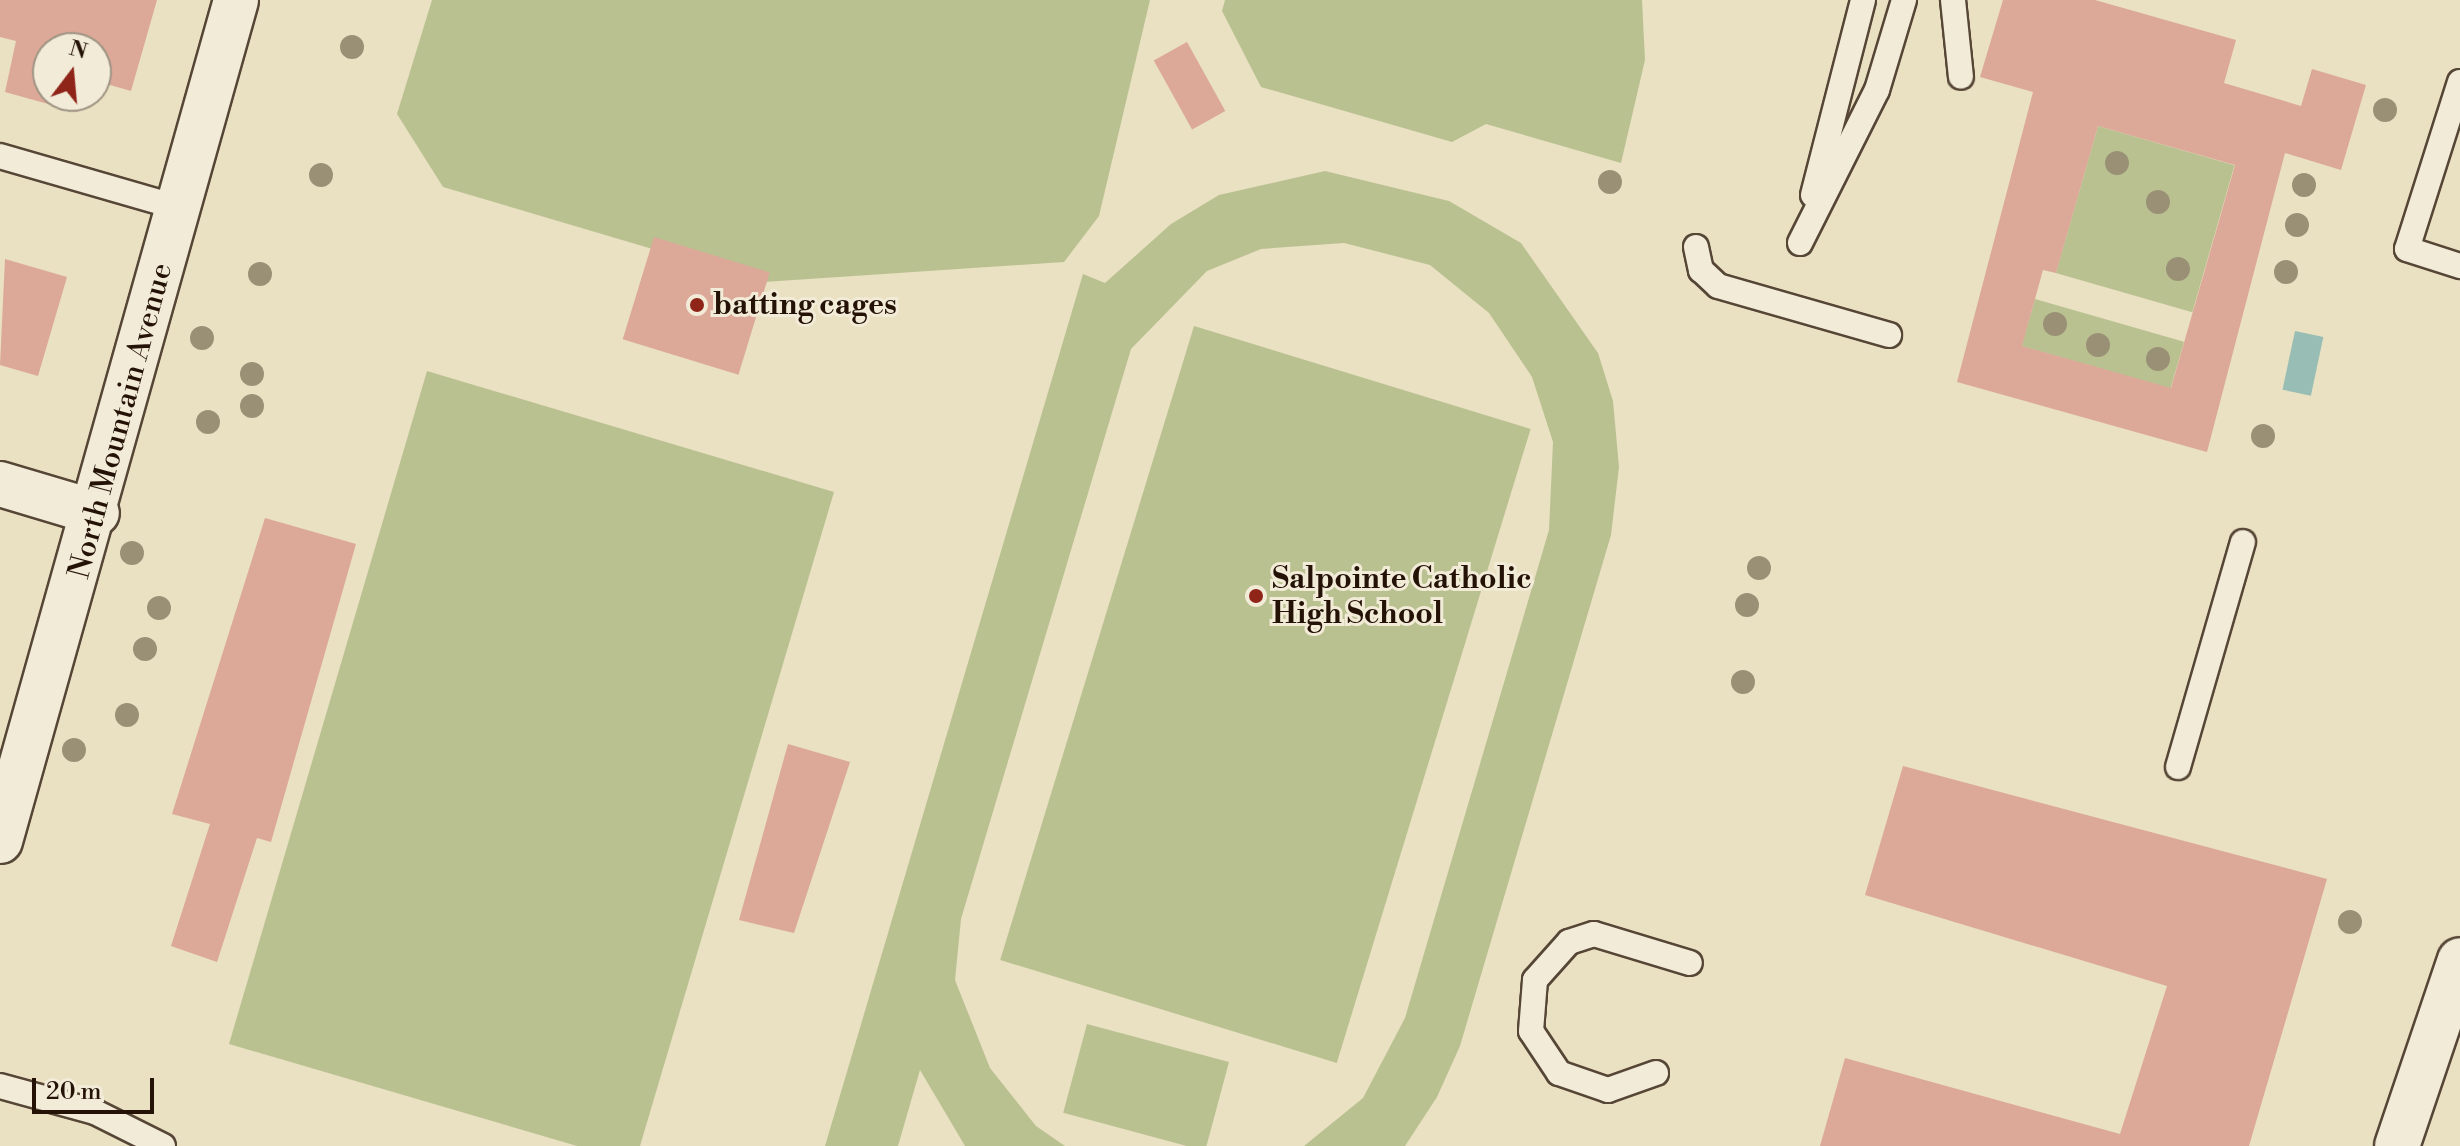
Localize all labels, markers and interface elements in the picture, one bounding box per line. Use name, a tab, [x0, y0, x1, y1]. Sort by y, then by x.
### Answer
north arrow	[32, 32, 112, 112]
text: N	[66, 35, 90, 66]
street label: North Mountain Avenue	[62, 259, 180, 583]
place label: batting cages	[713, 287, 897, 323]
marker: batting cages	[688, 296, 706, 314]
place label: Salpointe Catholic High School	[1272, 561, 1532, 632]
marker: Salpointe Catholic High School	[1247, 587, 1265, 605]
scale bar	[36, 1062, 158, 1112]
text: 20 m	[46, 1077, 102, 1107]

